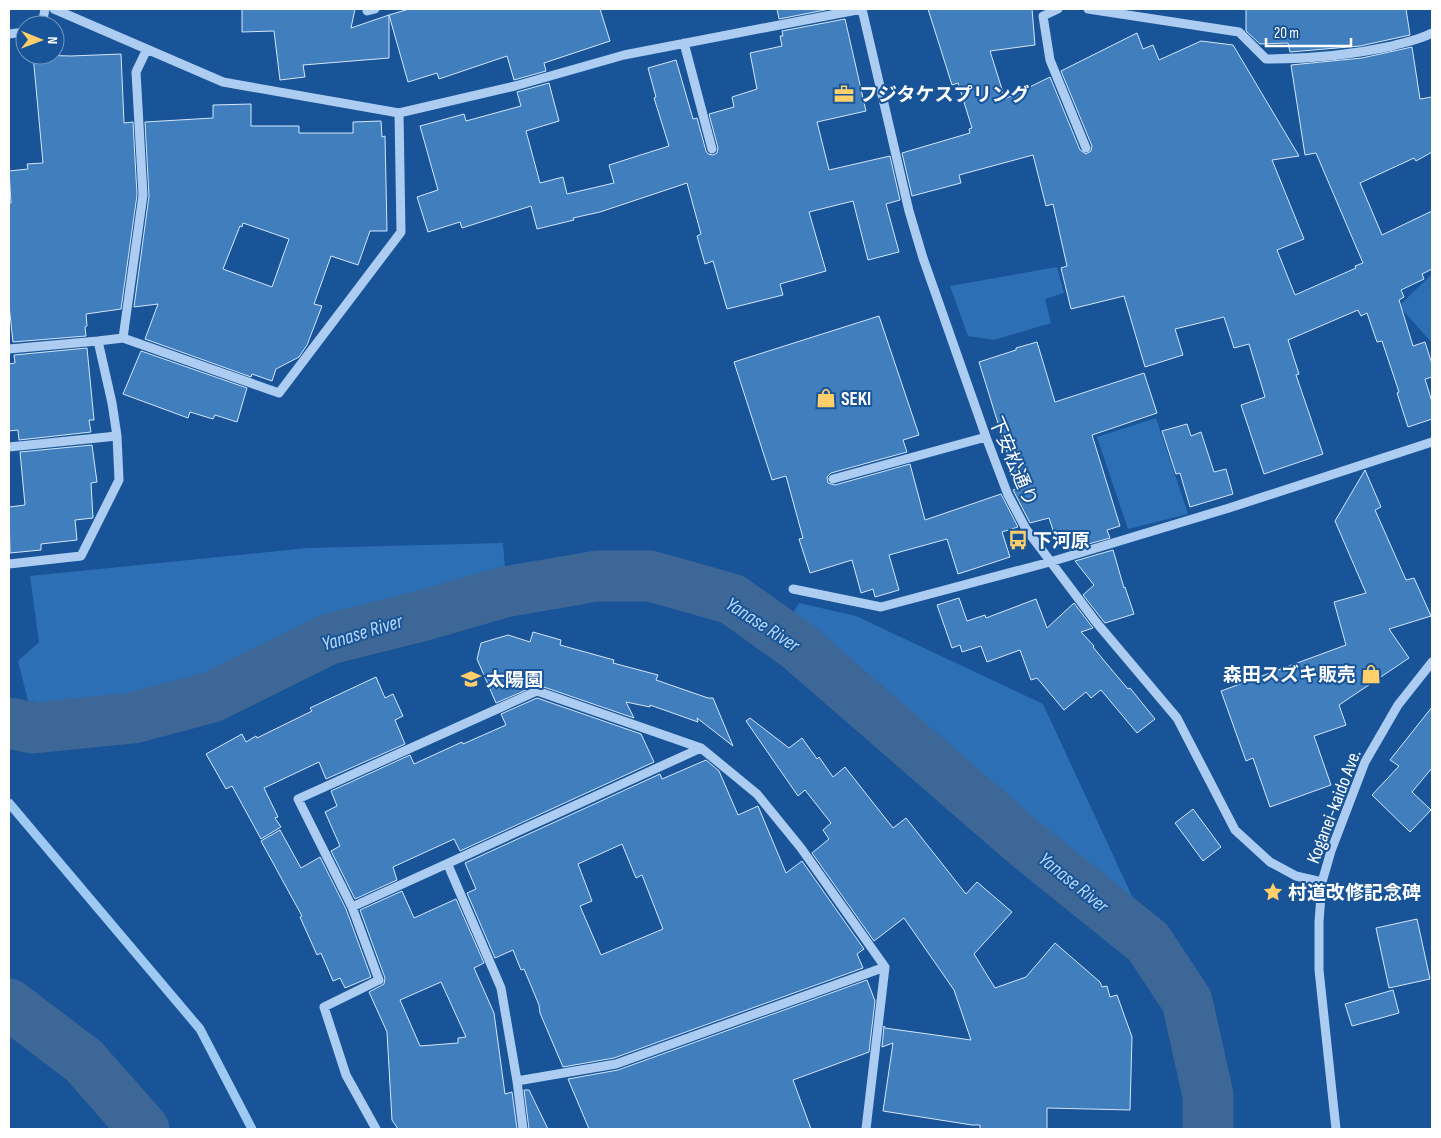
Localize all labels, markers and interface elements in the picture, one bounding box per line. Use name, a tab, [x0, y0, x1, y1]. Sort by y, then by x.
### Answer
north arrow	[15, 15, 65, 65]
scale bar	[1266, 15, 1351, 47]
text: 20 m	[1274, 24, 1299, 43]
text: N	[44, 36, 61, 44]
office icon: フジタケスプリング	[833, 83, 855, 105]
place label: フジタケスプリング	[859, 84, 1030, 107]
shop icon: SEKI	[815, 387, 837, 409]
place label: SEKI	[841, 388, 871, 411]
street label: 下安松通り	[983, 413, 1042, 510]
bus stop icon: 下河原	[1007, 529, 1029, 551]
place label: 下河原	[1033, 530, 1090, 553]
water label: Yanase River	[721, 592, 805, 658]
water label: Yanase River	[319, 609, 407, 657]
shop icon: 森田スズキ販売	[1360, 663, 1382, 685]
place label: 森田スズキ販売	[1223, 664, 1356, 687]
school or university icon: 太陽園	[460, 668, 482, 690]
place label: 太陽園	[486, 669, 543, 692]
street label: Koganei-kaido Ave.	[1302, 746, 1367, 867]
water label: Yanase River	[1034, 847, 1114, 919]
place icon: 村道改修記念碑	[1262, 881, 1284, 903]
place label: 村道改修記念碑	[1288, 882, 1421, 905]

